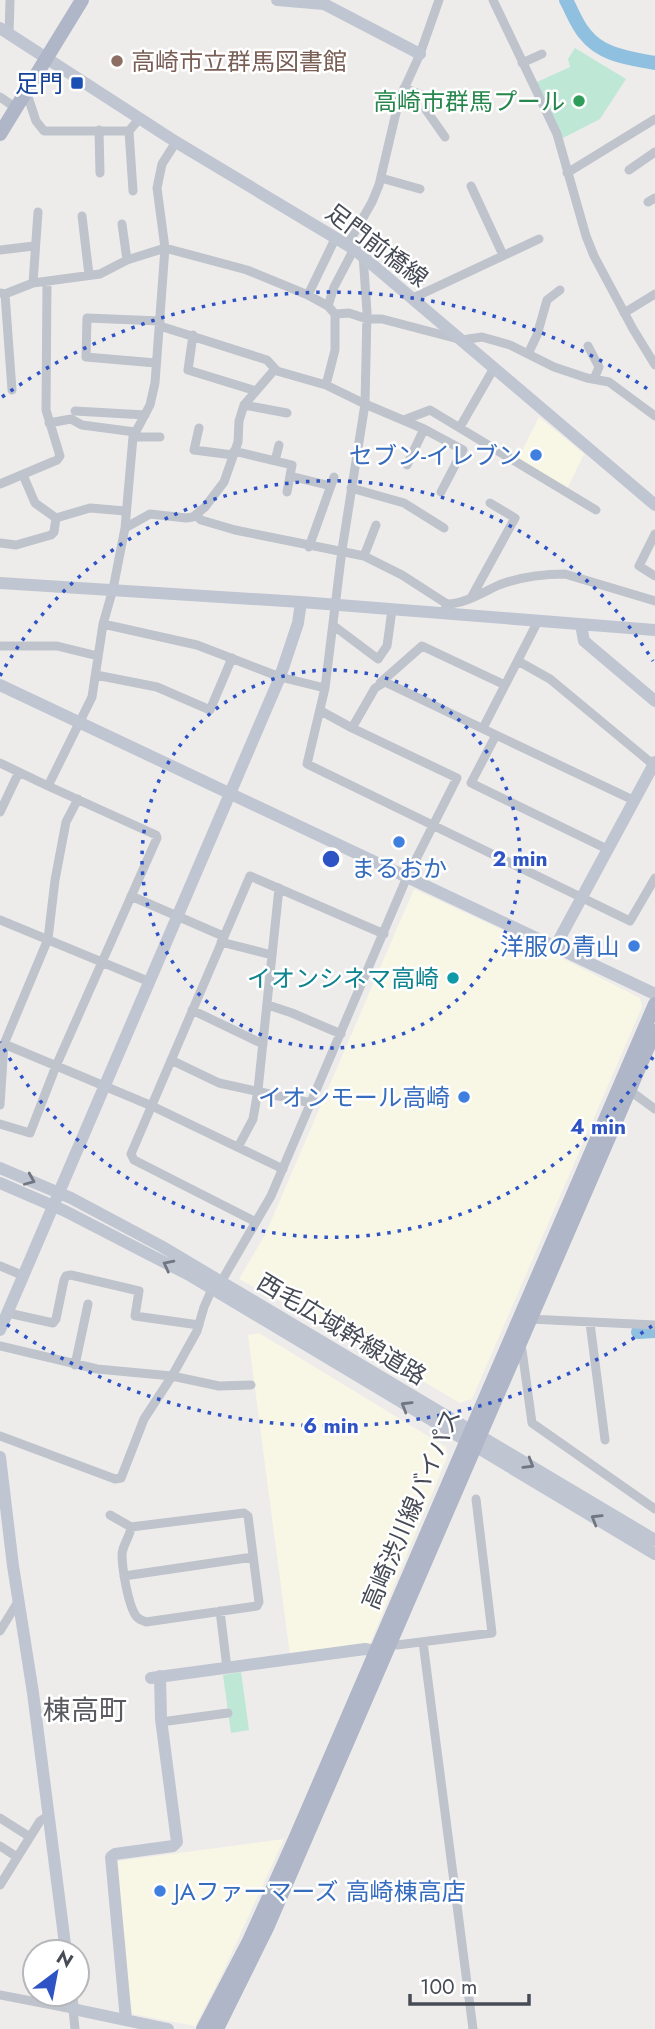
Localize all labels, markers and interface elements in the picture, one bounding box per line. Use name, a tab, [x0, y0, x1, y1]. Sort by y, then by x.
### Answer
place label: 高崎市立群馬図書館	[131, 44, 347, 79]
marker: 高崎市立群馬図書館	[109, 53, 125, 69]
place label: 足門	[15, 66, 63, 101]
marker: 足門	[69, 75, 85, 91]
place label: 高崎市群馬プール	[373, 84, 565, 119]
marker: 高崎市群馬プール	[571, 93, 587, 109]
street label: 足門前橋線	[319, 195, 435, 295]
place label: セブン-イレブン	[349, 438, 522, 473]
marker: セブン-イレブン	[528, 447, 544, 463]
marker: まるおか	[391, 834, 407, 850]
text: 2 min	[492, 844, 548, 874]
centre of rings	[319, 847, 343, 871]
place label: まるおか	[351, 851, 447, 886]
place label: 洋服の青山	[500, 929, 620, 964]
marker: 洋服の青山	[626, 938, 642, 954]
place label: イオンシネマ高崎	[247, 961, 439, 996]
marker: イオンシネマ高崎	[445, 970, 461, 986]
place label: イオンモール高崎	[258, 1080, 450, 1115]
marker: イオンモール高崎	[456, 1089, 472, 1105]
text: 4 min	[570, 1112, 626, 1142]
one-way arrow	[23, 1172, 35, 1186]
one-way arrow	[163, 1260, 175, 1274]
street label: 西毛広域幹線道路	[251, 1265, 433, 1393]
one-way arrow	[401, 1401, 414, 1414]
street label: 高崎渋川線バイパス	[353, 1403, 469, 1615]
text: 6 min	[303, 1411, 359, 1441]
one-way arrow	[521, 1456, 534, 1469]
one-way arrow	[591, 1514, 604, 1527]
district label: 棟高町	[43, 1690, 127, 1731]
place label: JAファーマーズ 高崎棟高店	[171, 1874, 466, 1909]
marker: JAファーマーズ 高崎棟高店	[152, 1883, 168, 1899]
north arrow	[21, 1938, 91, 2008]
text: N	[51, 1944, 78, 1974]
scale bar	[410, 1962, 529, 2006]
text: 100 m	[420, 1972, 477, 2002]

